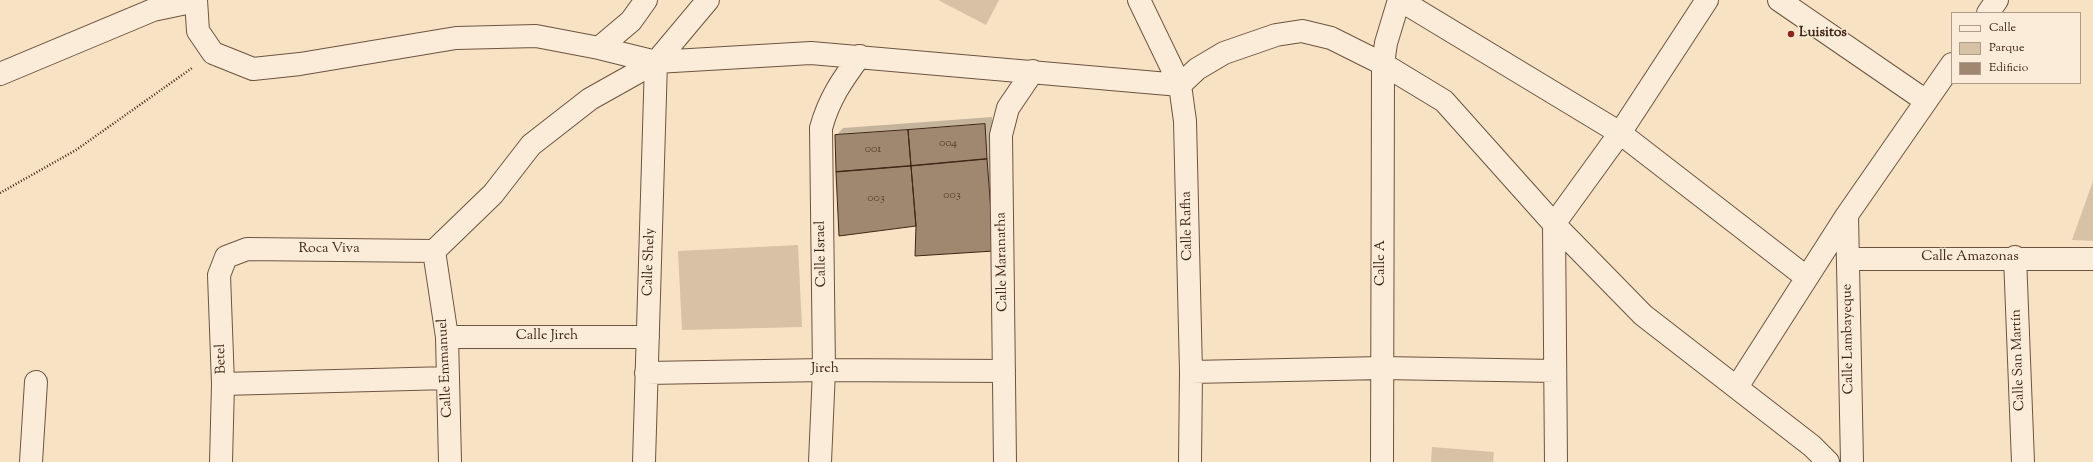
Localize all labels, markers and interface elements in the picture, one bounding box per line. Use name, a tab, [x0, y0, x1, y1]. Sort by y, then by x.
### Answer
legend	[1951, 12, 2081, 84]
text: Calle	[1989, 19, 2016, 37]
place label: Luisitos	[1799, 26, 1847, 42]
marker: Luisitos	[1786, 29, 1796, 39]
text: Parque	[1989, 39, 2025, 57]
text: Edificio	[1989, 59, 2028, 77]
house number: 004	[939, 137, 957, 151]
house number: 001	[865, 143, 881, 157]
house number: 003	[943, 189, 961, 203]
street label: Calle Rafha	[1179, 191, 1197, 261]
house number: 003	[867, 192, 885, 206]
street label: Calle Maranatha	[994, 212, 1012, 312]
street label: Calle Israel	[813, 221, 831, 287]
street label: Calle Shely	[640, 228, 660, 296]
street label: Calle A	[1374, 240, 1390, 286]
street label: Roca Viva	[298, 242, 360, 258]
street label: Calle Amazonas	[1921, 250, 2019, 266]
street label: Calle Lambayeque	[1840, 284, 1858, 394]
street label: Calle San Martín	[2009, 309, 2029, 411]
street label: Calle Emmanuel	[435, 318, 457, 418]
street label: Calle Jireh	[516, 329, 578, 345]
street label: Betel	[213, 344, 231, 374]
street label: Jireh	[811, 362, 839, 378]

